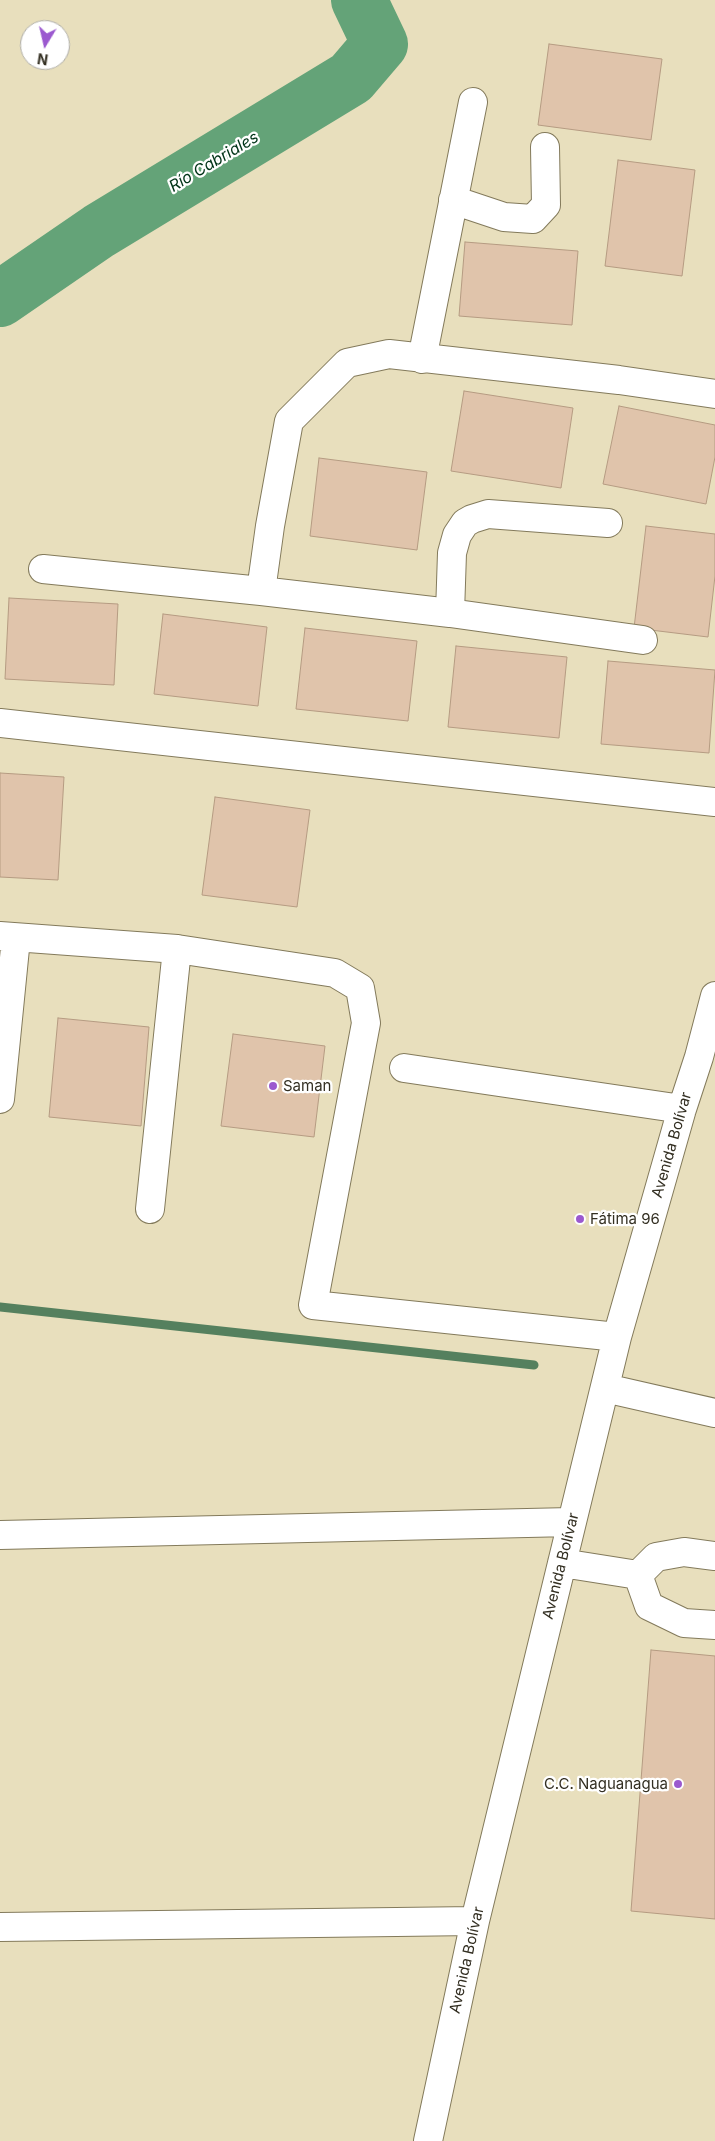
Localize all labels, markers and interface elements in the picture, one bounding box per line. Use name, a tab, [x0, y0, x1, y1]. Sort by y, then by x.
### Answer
north arrow	[20, 20, 70, 70]
text: N	[36, 50, 49, 69]
water label: Río Cabriales	[166, 128, 262, 196]
place label: Saman	[283, 1077, 331, 1095]
marker: Saman	[267, 1080, 279, 1092]
street label: Avenida Bolívar	[648, 1090, 696, 1200]
place label: Fátima 96	[590, 1210, 660, 1228]
marker: Fátima 96	[574, 1213, 586, 1225]
street label: Avenida Bolívar	[539, 1511, 583, 1621]
place label: C.C. Naguanagua	[544, 1775, 668, 1793]
marker: C.C. Naguanagua	[672, 1778, 684, 1790]
street label: Avenida Bolívar	[446, 1905, 488, 2015]

